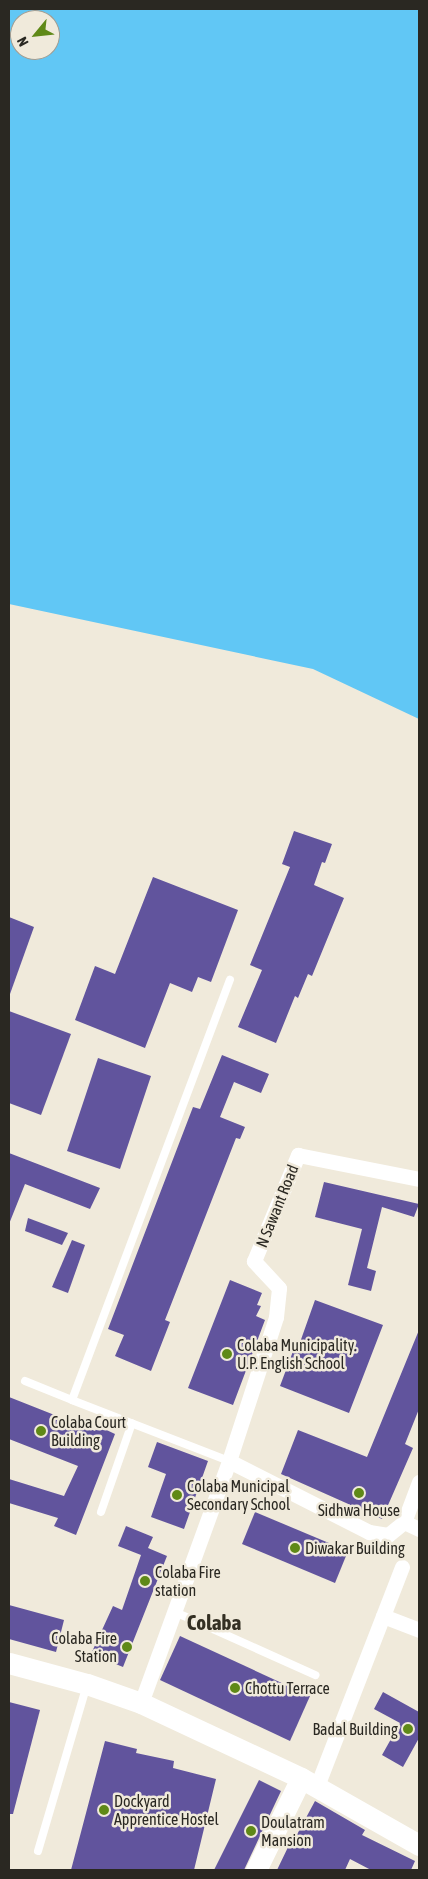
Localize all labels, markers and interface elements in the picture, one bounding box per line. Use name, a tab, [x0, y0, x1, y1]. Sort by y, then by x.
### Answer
north arrow	[10, 10, 60, 60]
text: N	[14, 34, 32, 49]
street label: N Sawant Road	[252, 1162, 302, 1250]
place label: Colaba Municipality. U.P. English School	[237, 1335, 357, 1373]
marker: Colaba Municipality. U.P. English School	[221, 1348, 233, 1360]
place label: Colaba Court Building	[51, 1412, 126, 1450]
marker: Colaba Court Building	[35, 1425, 47, 1437]
place label: Colaba Municipal Secondary School	[187, 1476, 290, 1514]
marker: Sidhwa House	[353, 1487, 365, 1499]
marker: Colaba Municipal Secondary School	[171, 1489, 183, 1501]
place label: Sidhwa House	[318, 1500, 400, 1520]
place label: Diwakar Building	[305, 1538, 405, 1558]
marker: Diwakar Building	[289, 1542, 301, 1554]
place label: Colaba Fire station	[155, 1562, 221, 1600]
marker: Colaba Fire station	[139, 1575, 151, 1587]
district label: Colaba	[187, 1609, 241, 1635]
place label: Colaba Fire Station	[51, 1628, 117, 1666]
marker: Colaba Fire Station	[121, 1641, 133, 1653]
place label: Chottu Terrace	[245, 1678, 330, 1698]
marker: Chottu Terrace	[229, 1682, 241, 1694]
place label: Badal Building	[313, 1719, 398, 1739]
marker: Badal Building	[402, 1723, 414, 1735]
place label: Dockyard Apprentice Hostel	[114, 1791, 219, 1829]
marker: Dockyard Apprentice Hostel	[98, 1804, 110, 1816]
place label: Doulatram Mansion	[261, 1812, 325, 1850]
marker: Doulatram Mansion	[245, 1825, 257, 1837]

